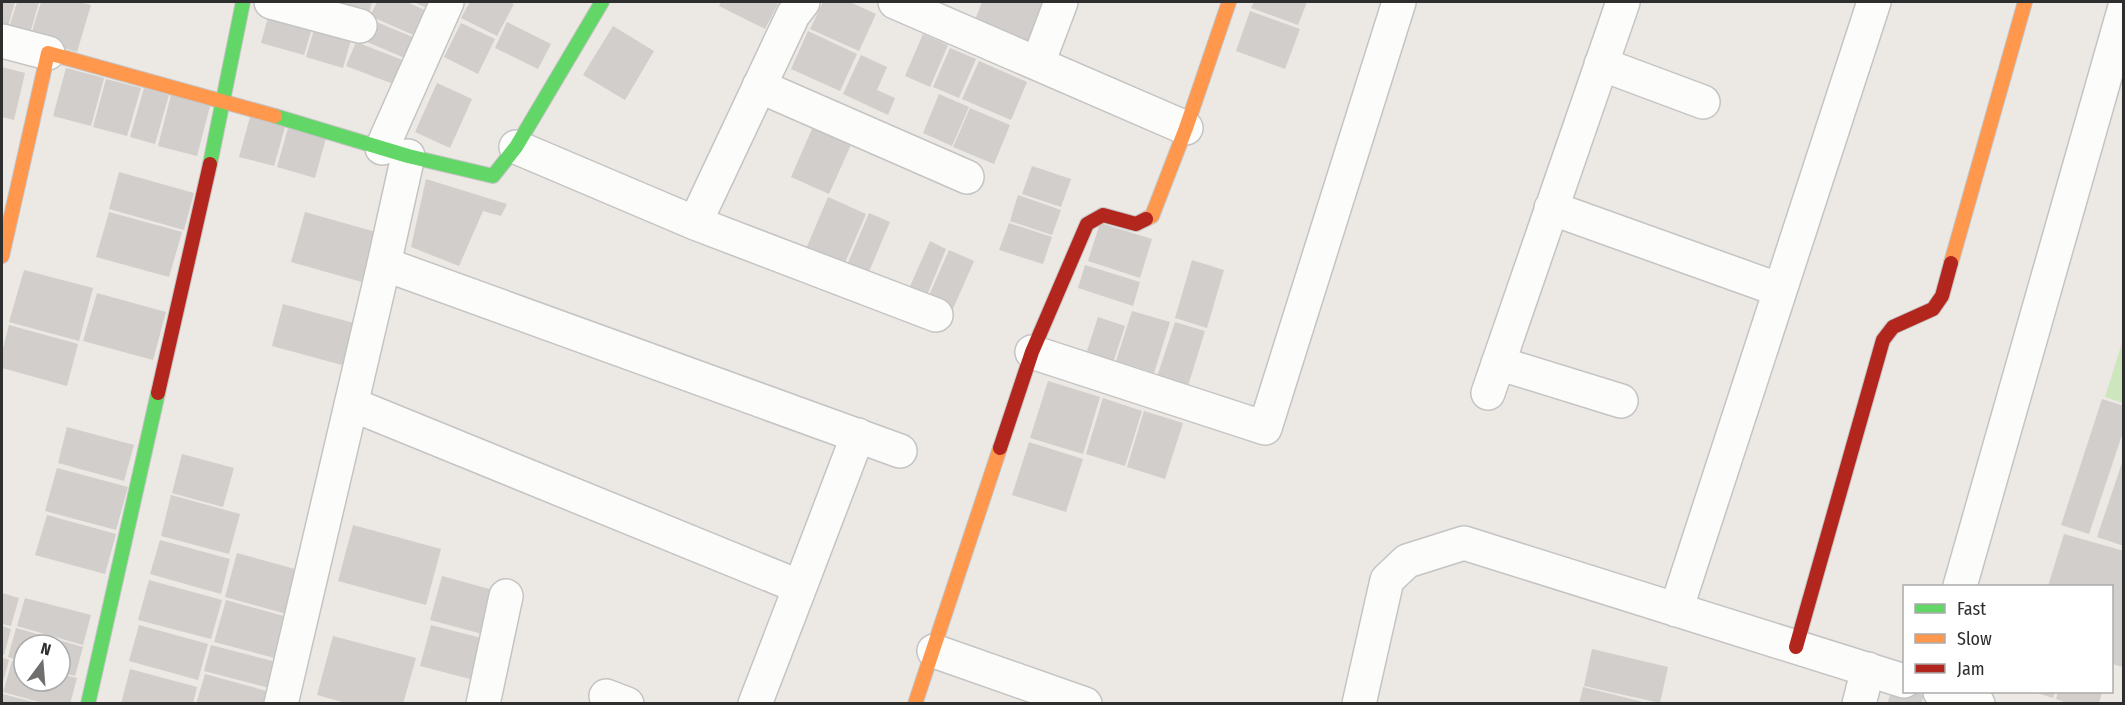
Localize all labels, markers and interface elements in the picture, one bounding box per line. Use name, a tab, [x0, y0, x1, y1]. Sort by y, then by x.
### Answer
legend	[1903, 585, 2113, 693]
text: Fast	[1957, 598, 1986, 620]
text: Slow	[1957, 628, 1992, 650]
north arrow	[12, 633, 72, 693]
text: N	[39, 639, 53, 660]
text: Jam	[1957, 658, 1985, 680]

